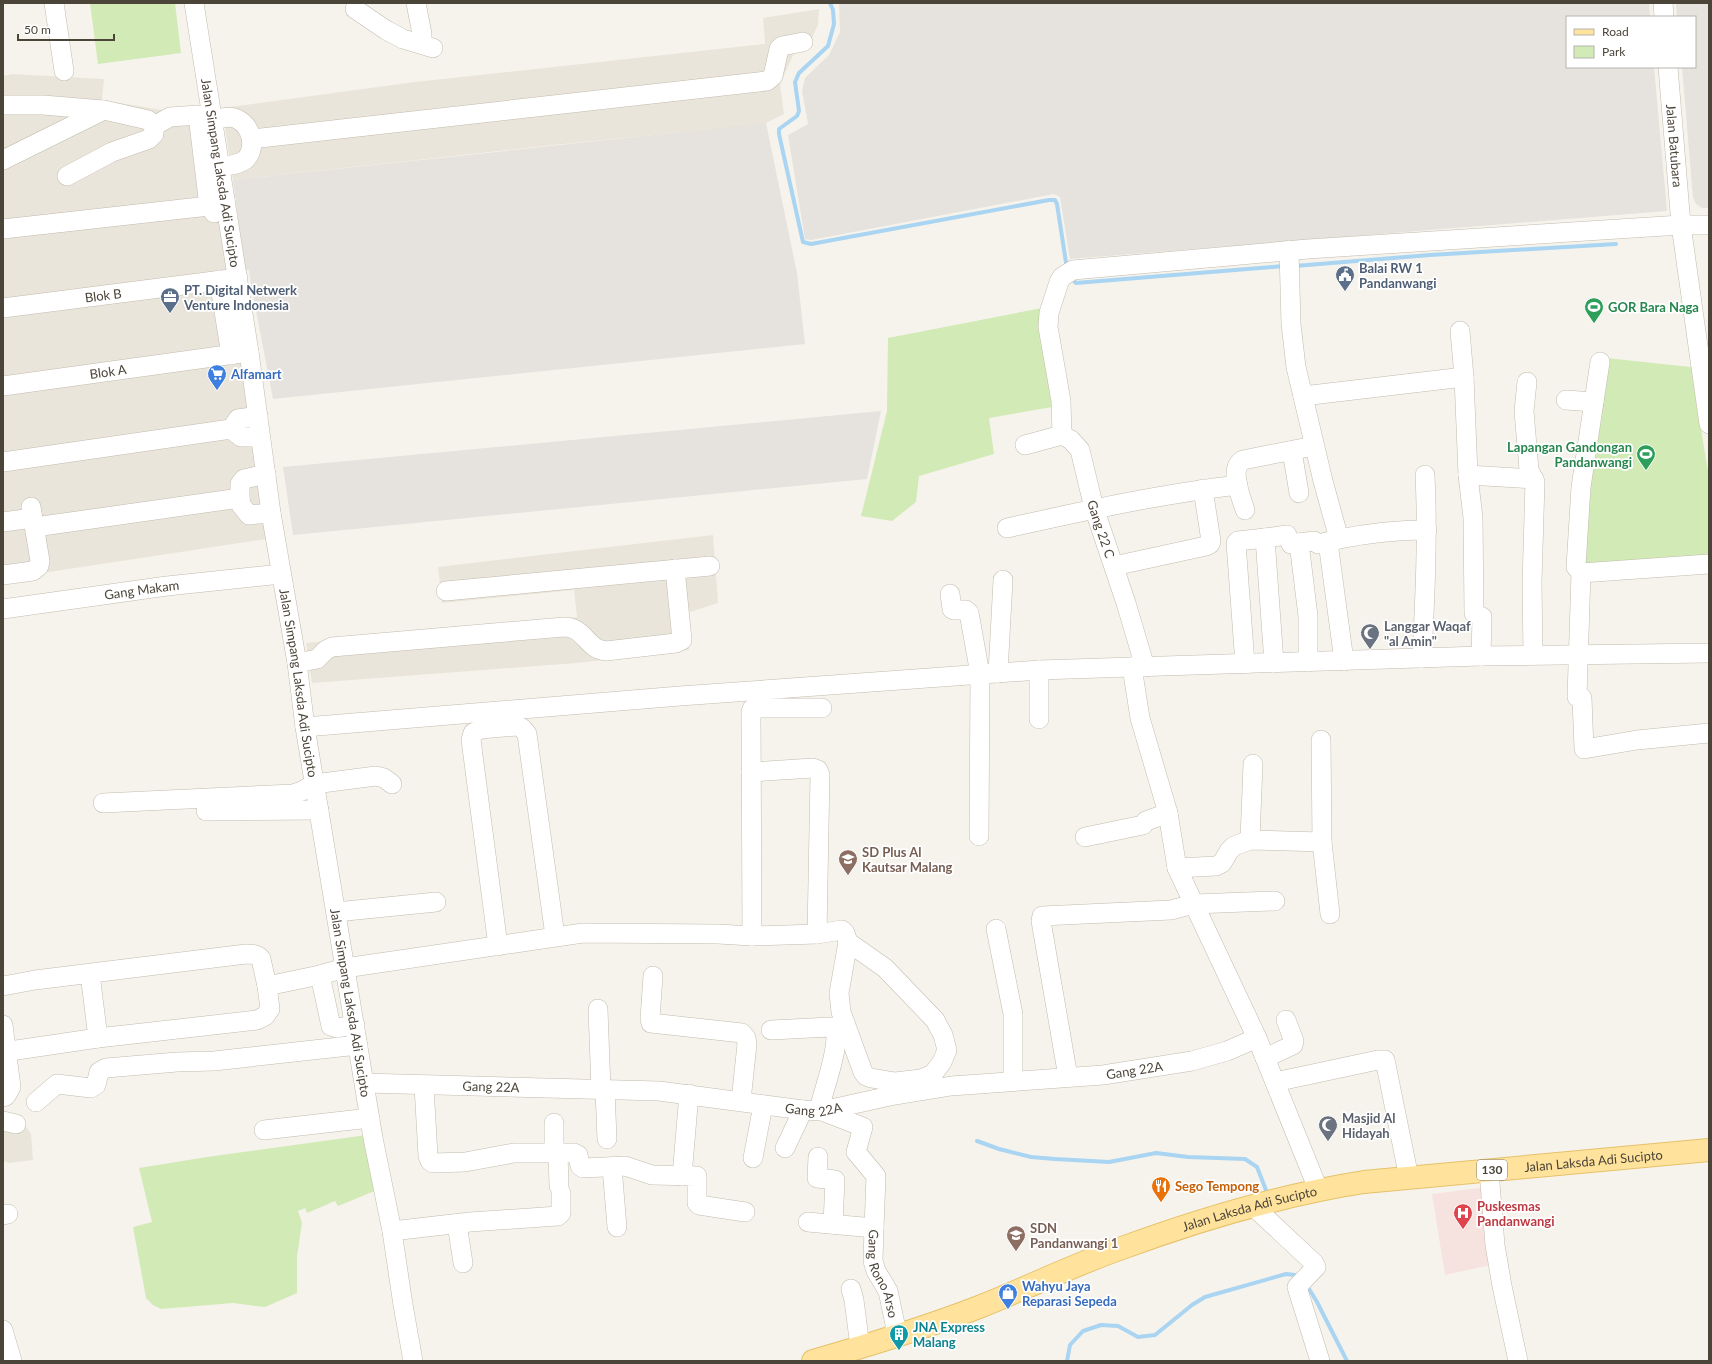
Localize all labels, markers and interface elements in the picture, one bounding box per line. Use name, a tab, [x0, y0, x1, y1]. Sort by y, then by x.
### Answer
scale bar	[18, 16, 114, 42]
legend	[1566, 16, 1696, 68]
text: 50 m	[24, 22, 51, 37]
text: Road	[1602, 24, 1629, 39]
text: Park	[1602, 44, 1626, 59]
street label: Jalan Simpang Laksda Adi Sucipto	[198, 77, 244, 268]
street label: Jalan Batubara	[1663, 104, 1686, 188]
place label: Balai RW 1 Pandanwangi	[1359, 260, 1436, 291]
public building icon: Balai RW 1 Pandanwangi	[1334, 264, 1356, 292]
place label: PT. Digital Netwerk Venture Indonesia	[183, 282, 297, 313]
street label: Blok B	[84, 285, 123, 305]
office icon: PT. Digital Netwerk Venture Indonesia	[159, 286, 181, 314]
sports icon: GOR Bara Naga	[1583, 296, 1605, 324]
place label: GOR Bara Naga	[1608, 299, 1699, 315]
street label: Blok A	[89, 361, 128, 382]
supermarket icon: Alfamart	[206, 363, 228, 391]
place label: Alfamart	[230, 366, 282, 382]
place label: Lapangan Gandongan Pandanwangi	[1507, 439, 1632, 470]
sports icon: Lapangan Gandongan Pandanwangi	[1635, 443, 1657, 471]
street label: Gang 22 C	[1084, 498, 1118, 561]
street label: Gang Makam	[103, 577, 180, 603]
street label: Jalan Simpang Laksda Adi Sucipto	[276, 587, 321, 779]
place label: Langgar Waqaf "al Amin"	[1384, 618, 1471, 649]
mosque icon: Langgar Waqaf "al Amin"	[1359, 622, 1381, 650]
place label: SD Plus Al Kautsar Malang	[862, 844, 953, 875]
school or university icon: SD Plus Al Kautsar Malang	[837, 848, 859, 876]
street label: Jalan Simpang Laksda Adi Sucipto	[327, 907, 374, 1098]
street label: Gang 22A	[1105, 1058, 1164, 1082]
street label: Gang 22A	[462, 1078, 520, 1095]
street label: Gang 22A	[784, 1099, 844, 1120]
place label: Masjid Al Hidayah	[1342, 1110, 1395, 1141]
mosque icon: Masjid Al Hidayah	[1317, 1114, 1339, 1142]
street label: Jalan Laksda Adi Sucipto	[1523, 1146, 1663, 1175]
road number: 130	[1477, 1160, 1507, 1180]
restaurant icon: Sego Tempong	[1150, 1175, 1172, 1203]
place label: Sego Tempong	[1175, 1178, 1259, 1194]
street label: Jalan Laksda Adi Sucipto	[1180, 1183, 1318, 1235]
place label: Puskesmas Pandanwangi	[1477, 1198, 1554, 1229]
hospital icon: Puskesmas Pandanwangi	[1452, 1202, 1474, 1230]
place label: SDN Pandanwangi 1	[1030, 1220, 1118, 1251]
school or university icon: SDN Pandanwangi 1	[1005, 1224, 1027, 1252]
street label: Gang Rono Arso	[865, 1229, 901, 1319]
place label: Wahyu Jaya Reparasi Sepeda	[1022, 1278, 1117, 1309]
shop icon: Wahyu Jaya Reparasi Sepeda	[997, 1282, 1019, 1310]
place label: JNA Express Malang	[913, 1319, 985, 1350]
building icon: JNA Express Malang	[888, 1323, 910, 1351]

